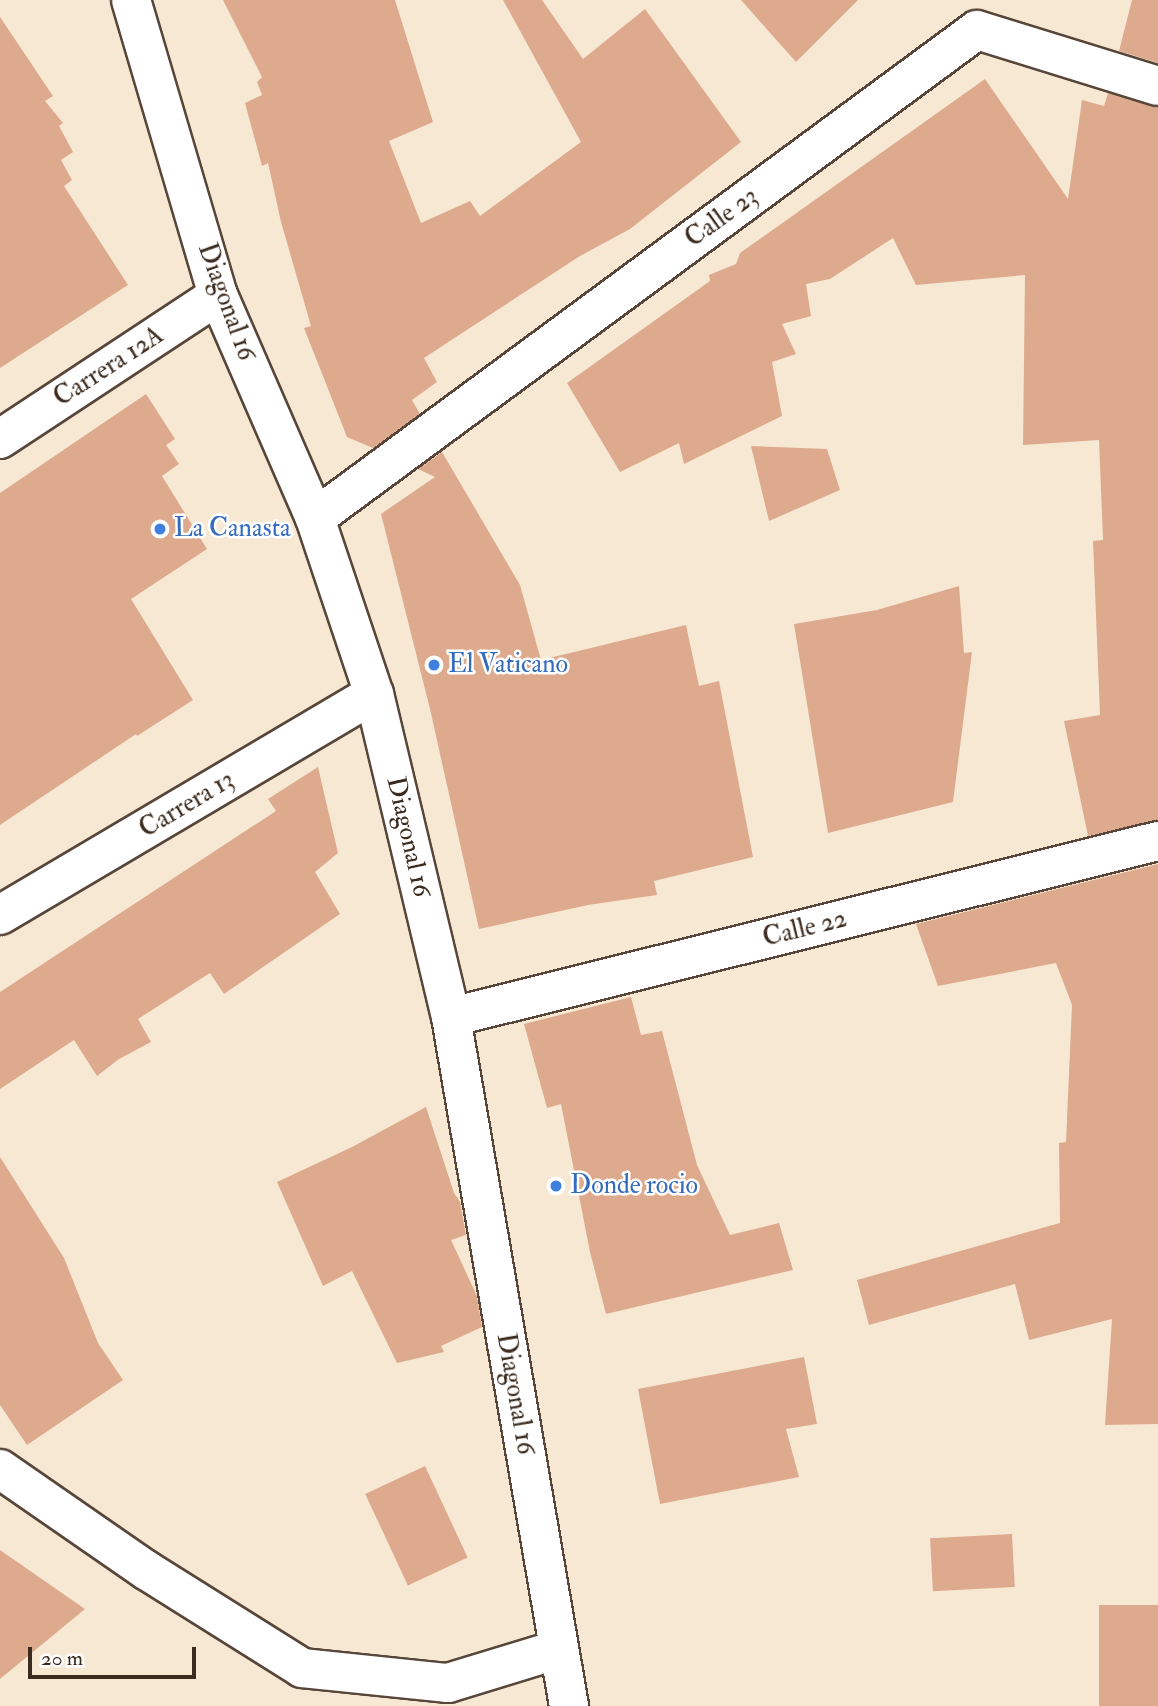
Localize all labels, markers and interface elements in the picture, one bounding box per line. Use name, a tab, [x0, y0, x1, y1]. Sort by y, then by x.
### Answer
street label: Calle 23	[680, 181, 764, 255]
street label: Diagonal 16	[190, 239, 262, 365]
street label: Carrera 12A	[48, 320, 170, 414]
place label: La Canasta	[174, 513, 291, 545]
marker: La Canasta	[152, 521, 168, 537]
place label: El Vaticano	[448, 649, 568, 681]
marker: El Vaticano	[426, 657, 442, 673]
street label: Carrera 13	[134, 765, 240, 845]
street label: Diagonal 16	[379, 774, 437, 900]
street label: Calle 22	[760, 904, 850, 954]
place label: Donde rocio	[570, 1170, 698, 1202]
marker: Donde rocio	[548, 1178, 564, 1194]
street label: Diagonal 16	[489, 1331, 541, 1457]
scale bar	[32, 1632, 200, 1676]
text: 20 m	[41, 1645, 83, 1672]

